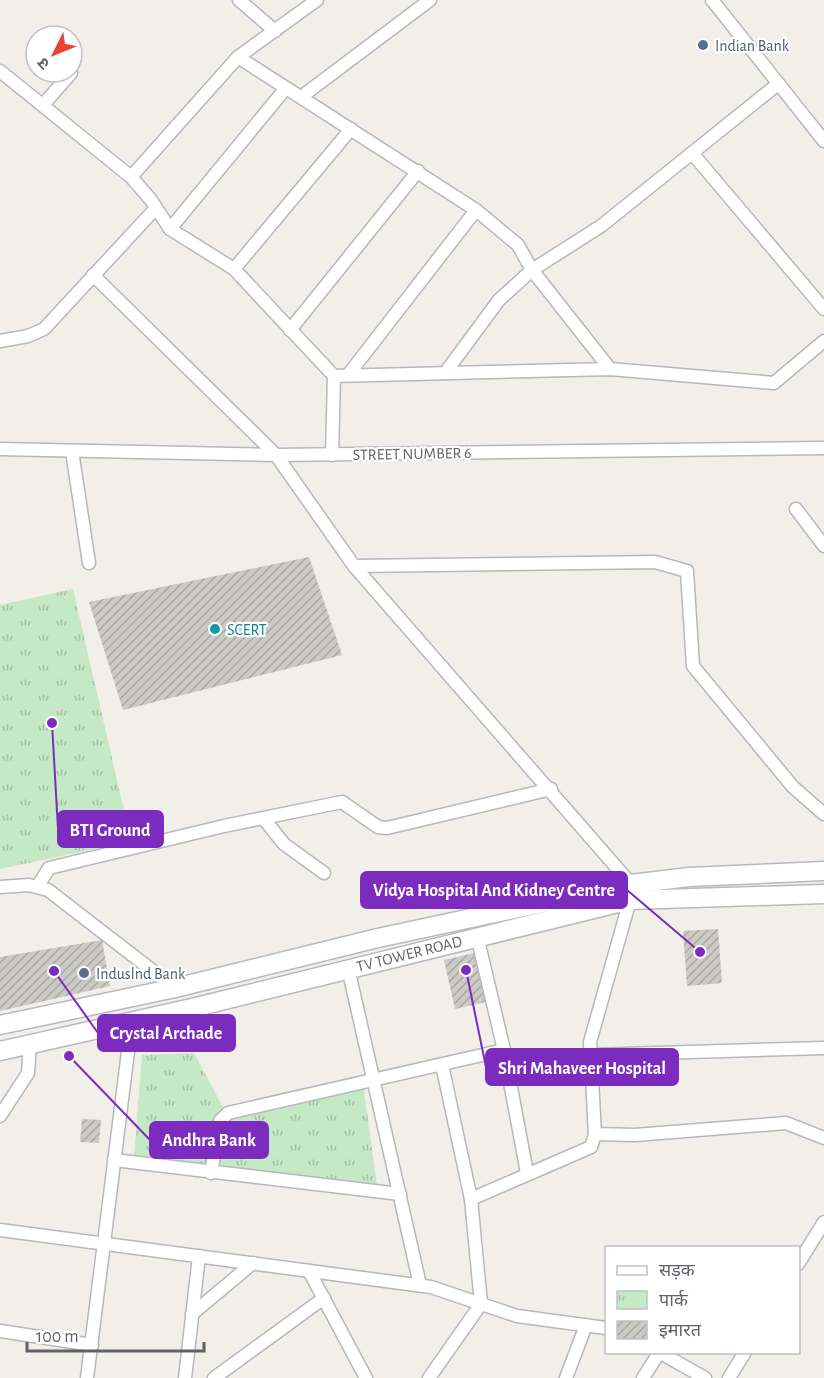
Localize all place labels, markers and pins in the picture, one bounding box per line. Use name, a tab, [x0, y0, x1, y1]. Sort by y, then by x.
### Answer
marker: Indian Bank	[696, 38, 710, 52]
place label: Indian Bank	[715, 38, 790, 54]
marker: SCERT	[208, 622, 222, 636]
place label: SCERT	[227, 622, 267, 638]
callout: BTI Ground	[58, 811, 163, 847]
callout: Vidya Hospital And Kidney Centre	[361, 872, 627, 908]
marker: Induslnd Bank	[77, 966, 91, 980]
place label: Induslnd Bank	[96, 966, 186, 982]
callout: Crystal Archade	[98, 1015, 235, 1051]
callout: Shri Mahaveer Hospital	[486, 1049, 678, 1085]
callout: Andhra Bank	[150, 1122, 268, 1158]

